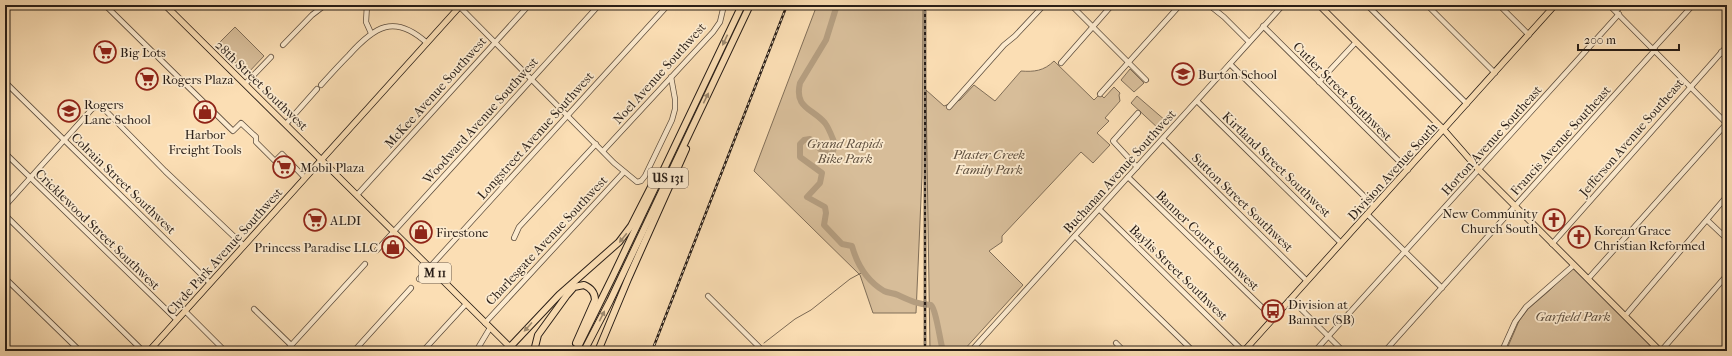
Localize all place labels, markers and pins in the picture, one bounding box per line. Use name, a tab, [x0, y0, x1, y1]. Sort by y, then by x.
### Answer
supermarket icon: Big Lots	[92, 39, 118, 65]
place label: Big Lots	[120, 45, 166, 60]
school or university icon: Burton School	[1170, 61, 1196, 87]
supermarket icon: Rogers Plaza	[134, 66, 160, 92]
place label: Burton School	[1198, 67, 1278, 82]
place label: Rogers Plaza	[162, 72, 235, 87]
place label: Rogers Lane School	[84, 97, 151, 127]
school or university icon: Rogers Lane School	[56, 98, 82, 124]
shop icon: Harbor Freight Tools	[192, 99, 218, 125]
place label: Harbor Freight Tools	[168, 127, 242, 157]
supermarket icon: Mobil Plaza	[271, 154, 297, 180]
place label: Mobil Plaza	[300, 160, 365, 175]
place label: New Community Church South	[1443, 206, 1539, 236]
supermarket icon: ALDI	[302, 207, 328, 233]
church icon: New Community Church South	[1541, 207, 1567, 233]
place label: ALDI	[329, 213, 361, 228]
shop icon: Firestone	[408, 219, 434, 245]
place label: Korean Grace Christian Reformed	[1594, 223, 1706, 253]
church icon: Korean Grace Christian Reformed	[1566, 224, 1592, 250]
place label: Firestone	[436, 225, 489, 240]
shop icon: Princess Paradise LLC	[380, 234, 406, 260]
place label: Princess Paradise LLC	[254, 240, 378, 255]
place label: Division at Banner (SB)	[1288, 297, 1355, 327]
bus stop icon: Division at Banner (SB)	[1260, 298, 1286, 324]

